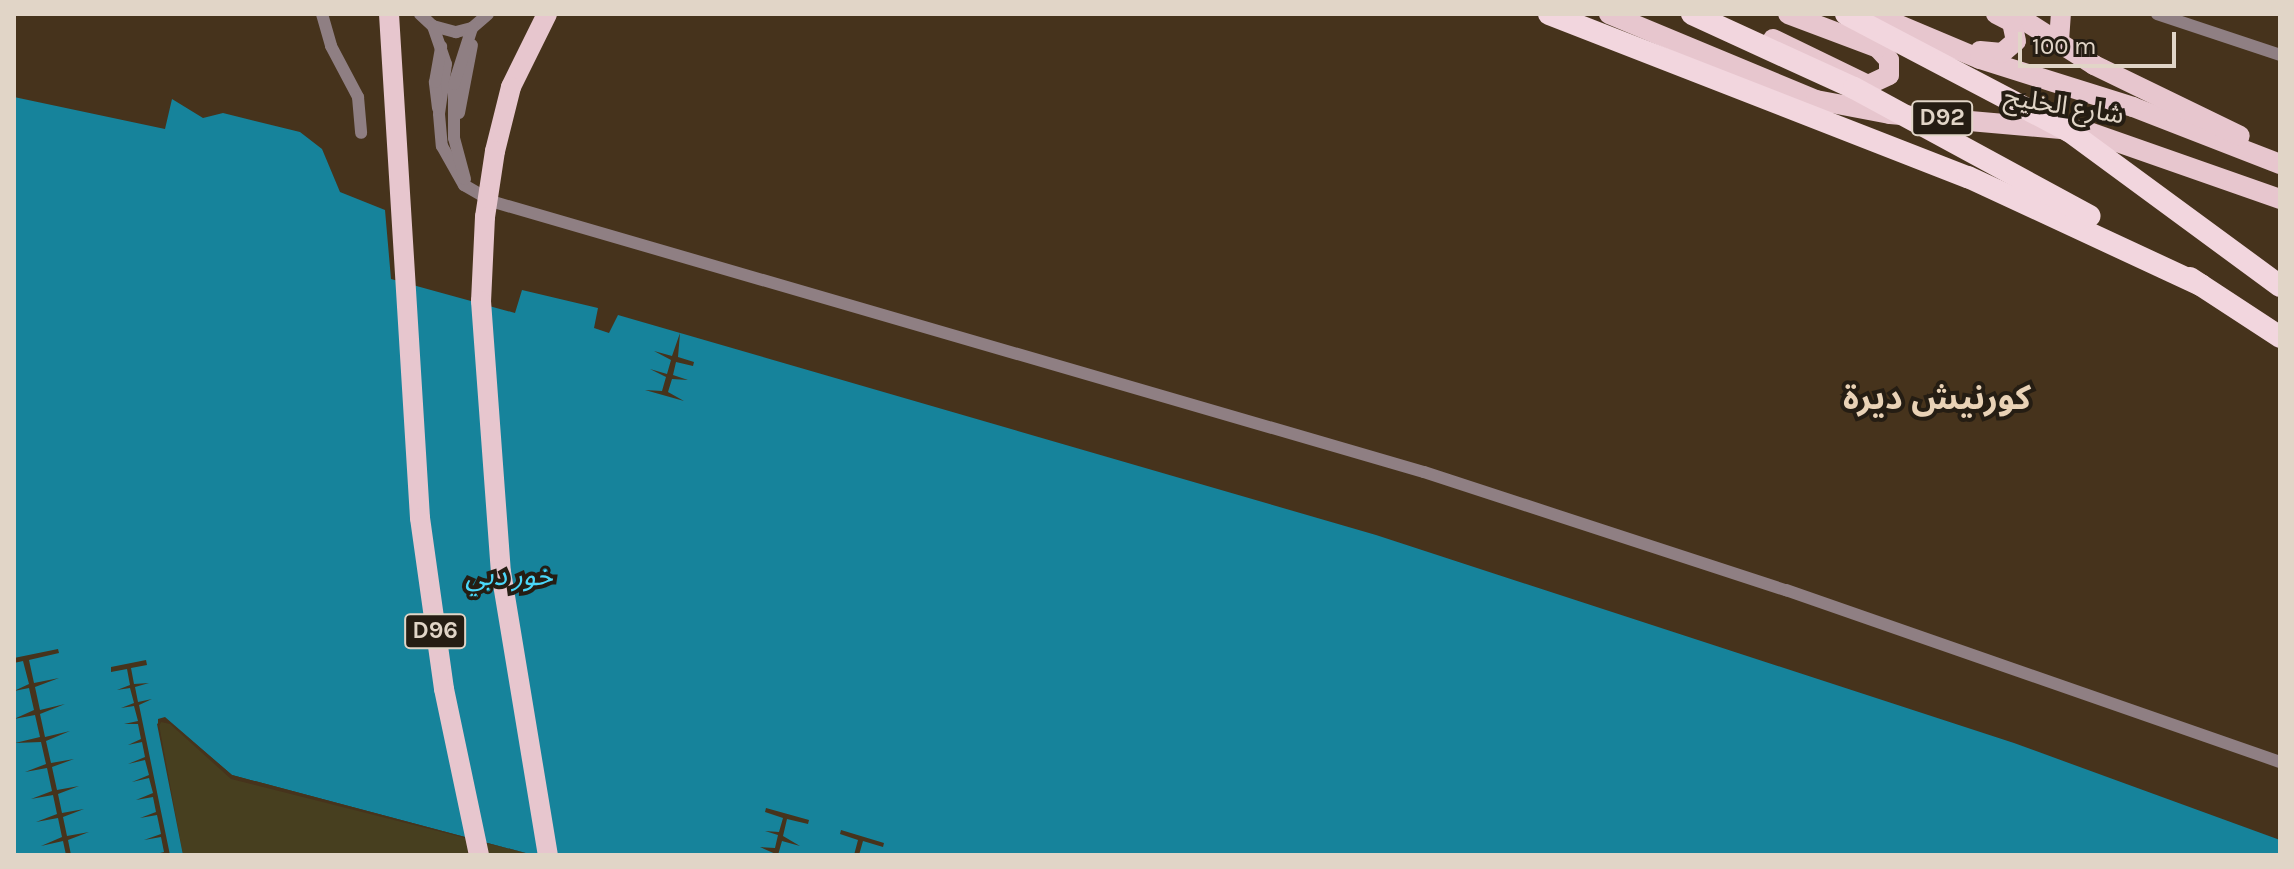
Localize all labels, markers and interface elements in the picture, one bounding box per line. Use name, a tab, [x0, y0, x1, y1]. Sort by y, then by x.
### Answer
scale bar	[2022, 16, 2180, 66]
text: 100 m	[2032, 32, 2097, 60]
street label: شارع الخليج	[2002, 81, 2126, 131]
road number: D92	[1910, 98, 1974, 138]
district label: كورنيش ديرة	[1843, 379, 2031, 419]
water label: خور دبي	[465, 559, 553, 593]
road number: D96	[403, 611, 467, 651]

